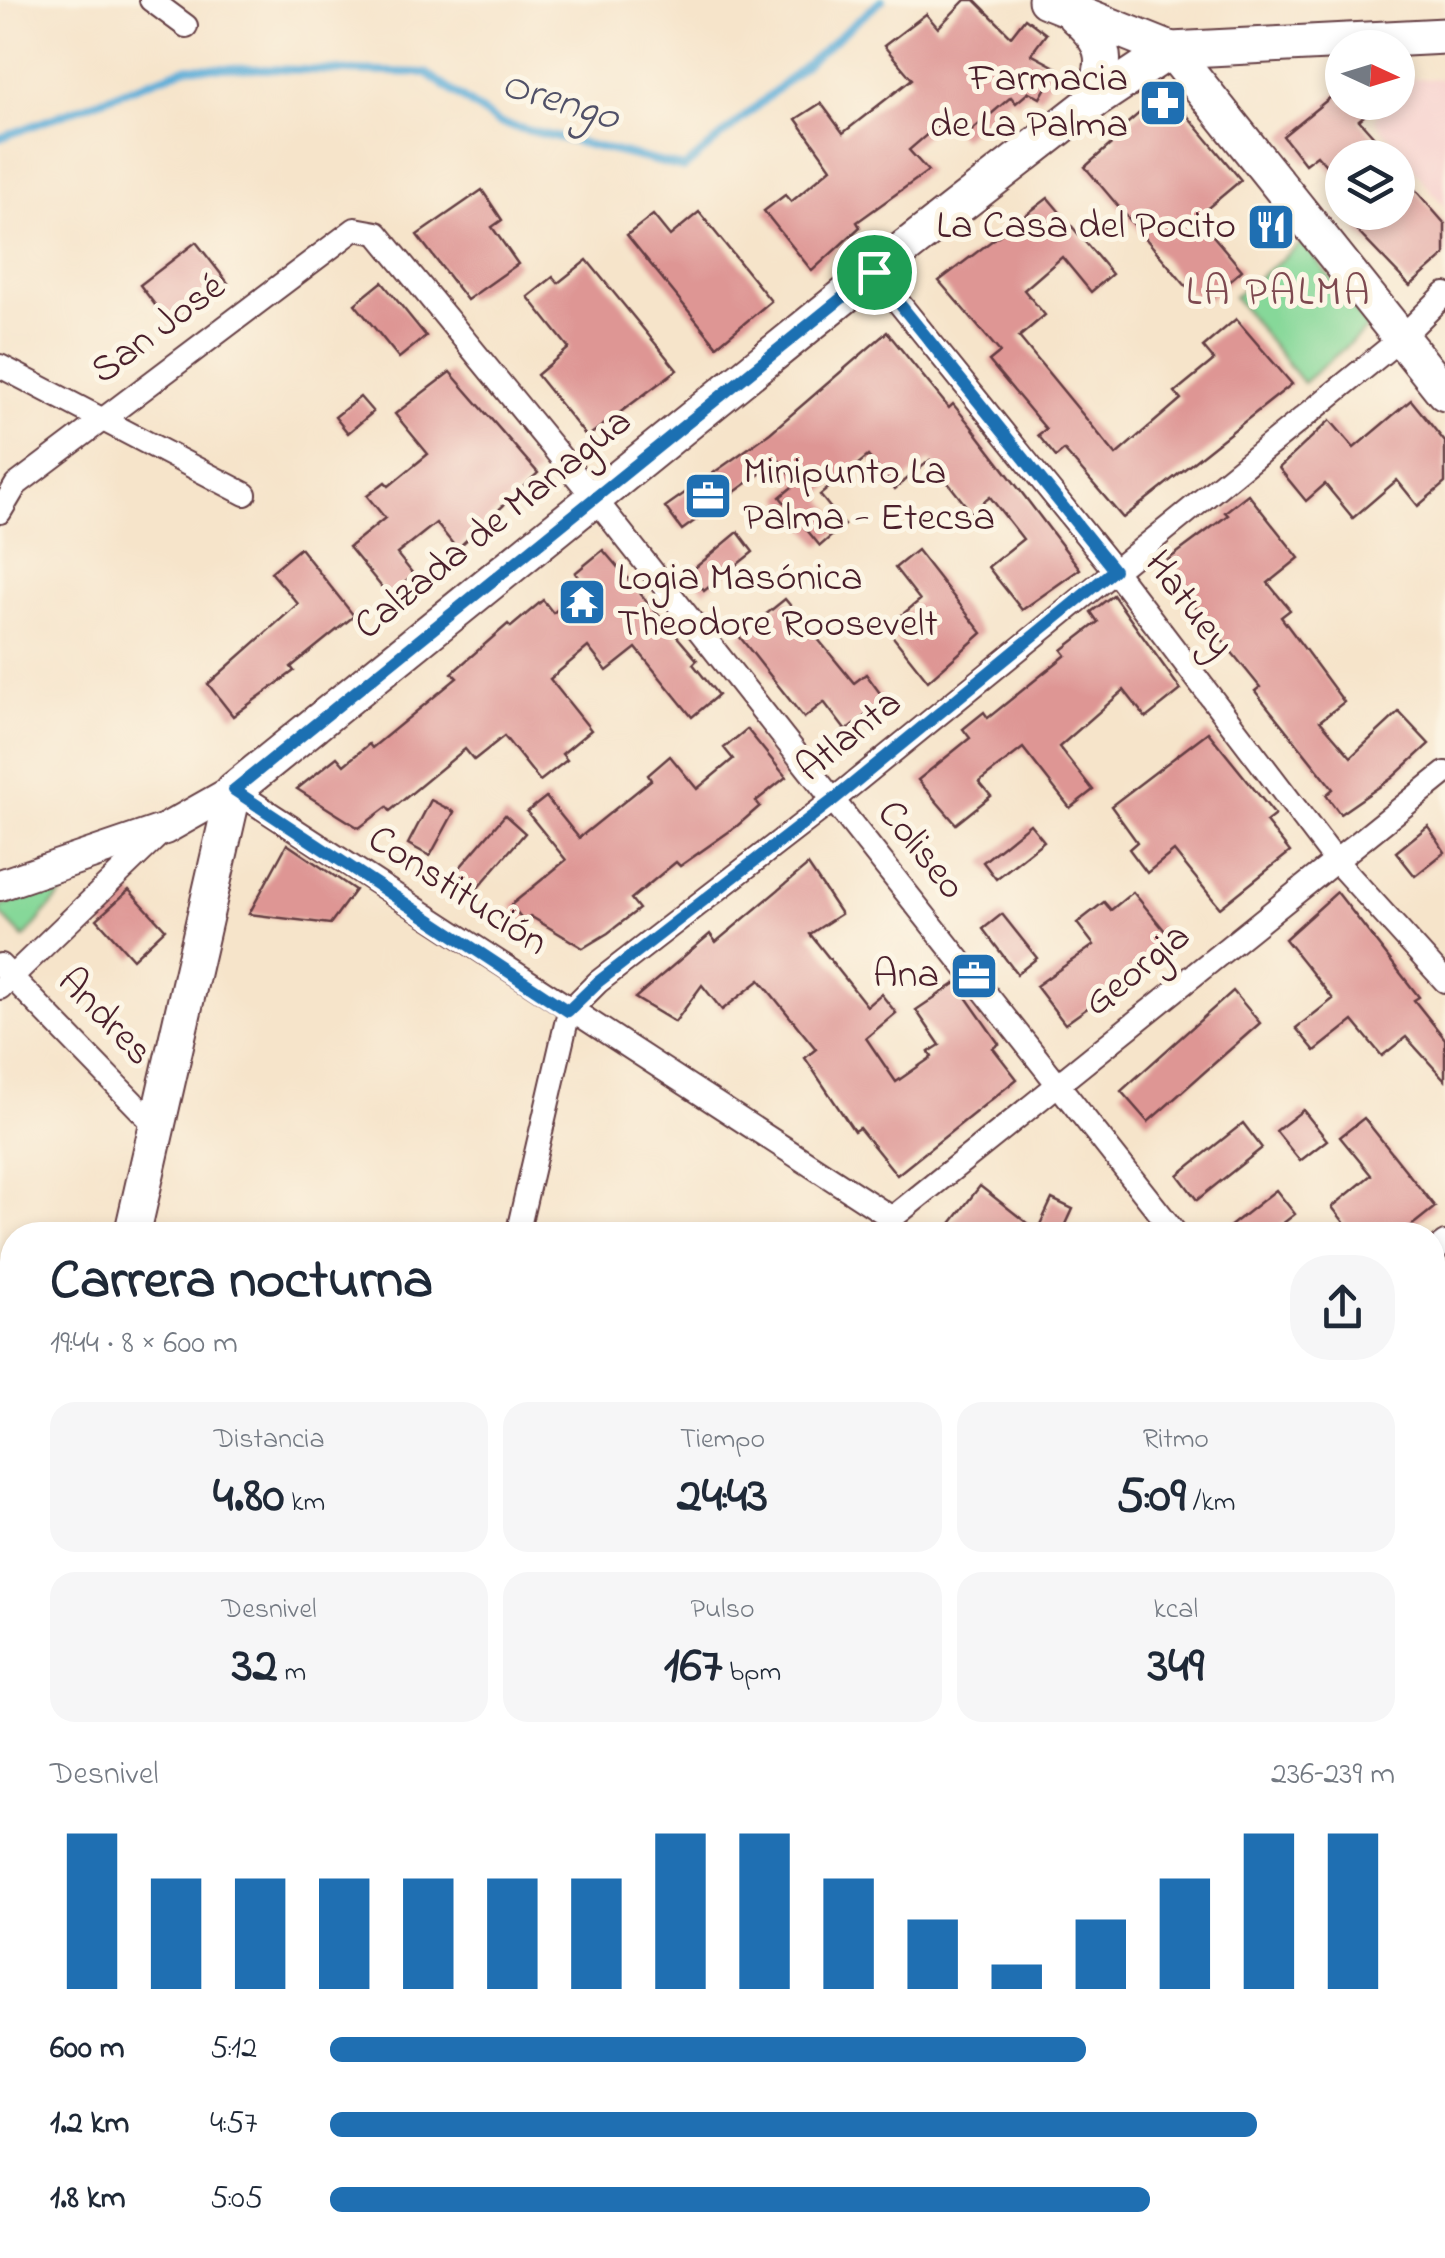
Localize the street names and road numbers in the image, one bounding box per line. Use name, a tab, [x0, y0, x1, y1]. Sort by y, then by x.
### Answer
street label: San José	[79, 260, 239, 400]
street label: Calzada de Managua	[342, 394, 646, 656]
street label: Hatuey	[1128, 539, 1248, 671]
street label: Atlanta	[784, 676, 916, 798]
street label: Coliseo	[861, 788, 979, 914]
street label: Constitución	[355, 811, 559, 973]
street label: Georgia	[1072, 909, 1204, 1033]
street label: Andres	[42, 955, 166, 1081]

